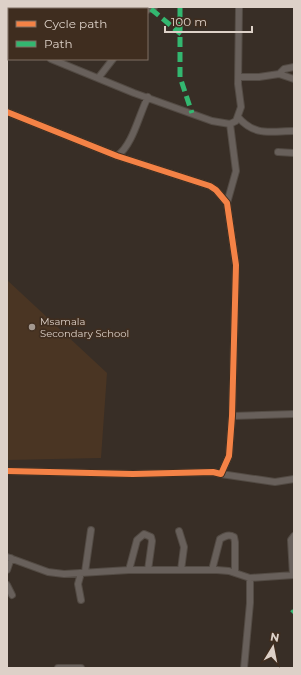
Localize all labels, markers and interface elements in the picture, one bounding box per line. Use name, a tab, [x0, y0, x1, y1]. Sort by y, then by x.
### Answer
legend	[8, 8, 148, 60]
scale bar	[165, 8, 252, 34]
text: 100 m	[171, 14, 207, 29]
text: Cycle path	[44, 16, 107, 31]
text: Path	[44, 36, 73, 51]
place label: Msamala Secondary School	[40, 315, 129, 340]
marker: Msamala Secondary School	[27, 322, 37, 332]
north arrow	[253, 627, 293, 667]
text: N	[269, 629, 280, 645]

